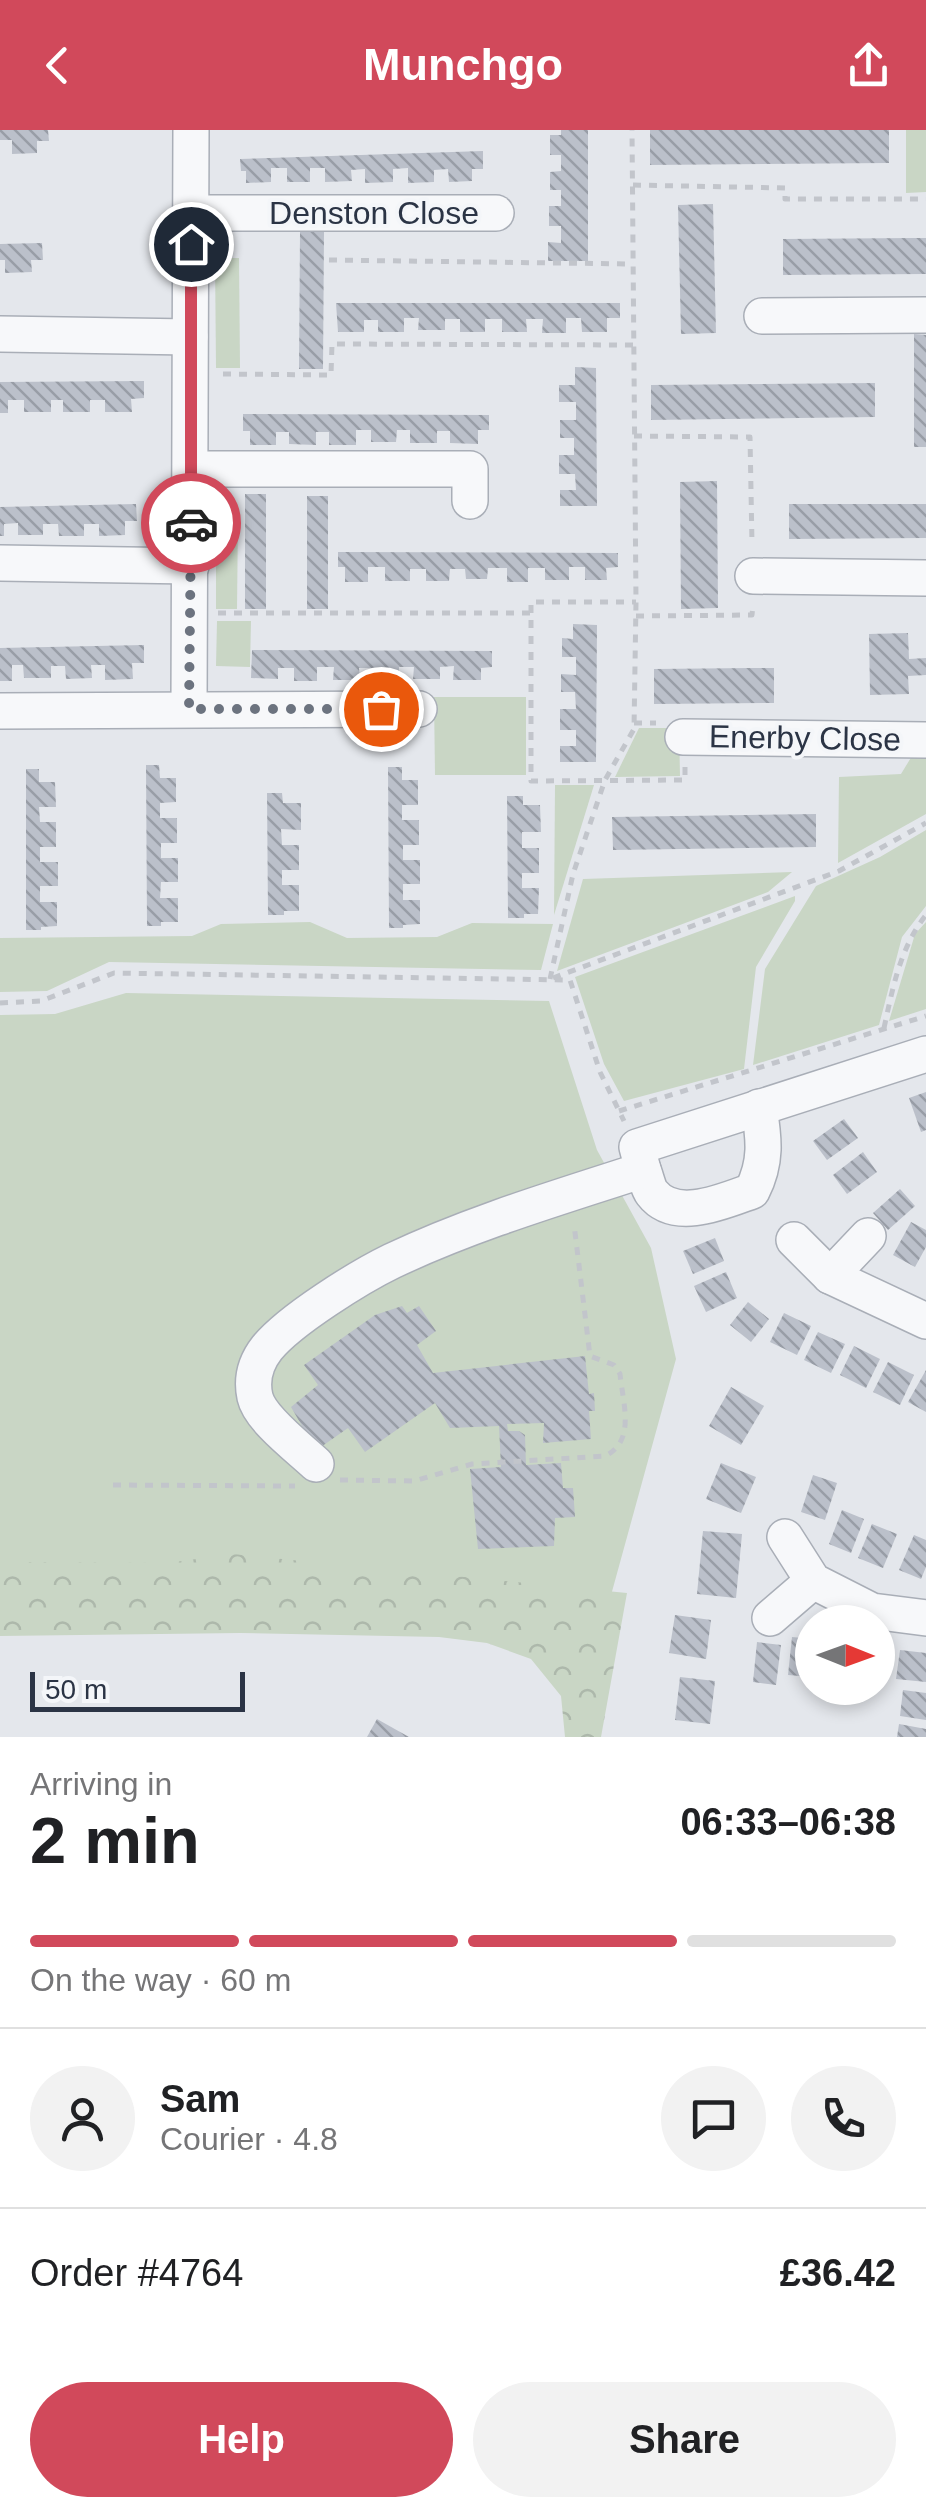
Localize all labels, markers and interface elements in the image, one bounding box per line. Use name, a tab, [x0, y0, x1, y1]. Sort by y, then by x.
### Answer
icon: back	[30, 38, 85, 93]
icon: share	[841, 38, 896, 93]
text: Munchgo	[363, 39, 563, 90]
street label: Denston Close	[269, 195, 479, 231]
pin	[149, 202, 234, 287]
icon: home	[164, 217, 219, 272]
courier	[141, 473, 241, 573]
icon: car	[164, 496, 219, 551]
pin	[339, 667, 424, 752]
icon: bag	[354, 682, 409, 737]
street label: Enerby Close	[709, 718, 901, 758]
north arrow	[795, 1605, 895, 1705]
map controls	[795, 1605, 895, 1705]
scale bar	[30, 1667, 245, 1712]
text: 50 m	[45, 1674, 107, 1705]
text: Arriving in	[30, 1766, 172, 1802]
text: 06:33–06:38	[680, 1801, 896, 1843]
text: 2 min	[30, 1804, 200, 1877]
text: On the way · 60 m	[30, 1962, 291, 1998]
button: person	[30, 2066, 135, 2171]
button: chat	[661, 2066, 766, 2171]
button: phone	[791, 2066, 896, 2171]
text: Sam	[160, 2078, 240, 2120]
text: Courier · 4.8	[160, 2121, 338, 2157]
text: Order #4764	[30, 2252, 243, 2294]
text: £36.42	[780, 2252, 896, 2294]
button: Help	[30, 2382, 453, 2497]
button: Share	[473, 2382, 896, 2497]

